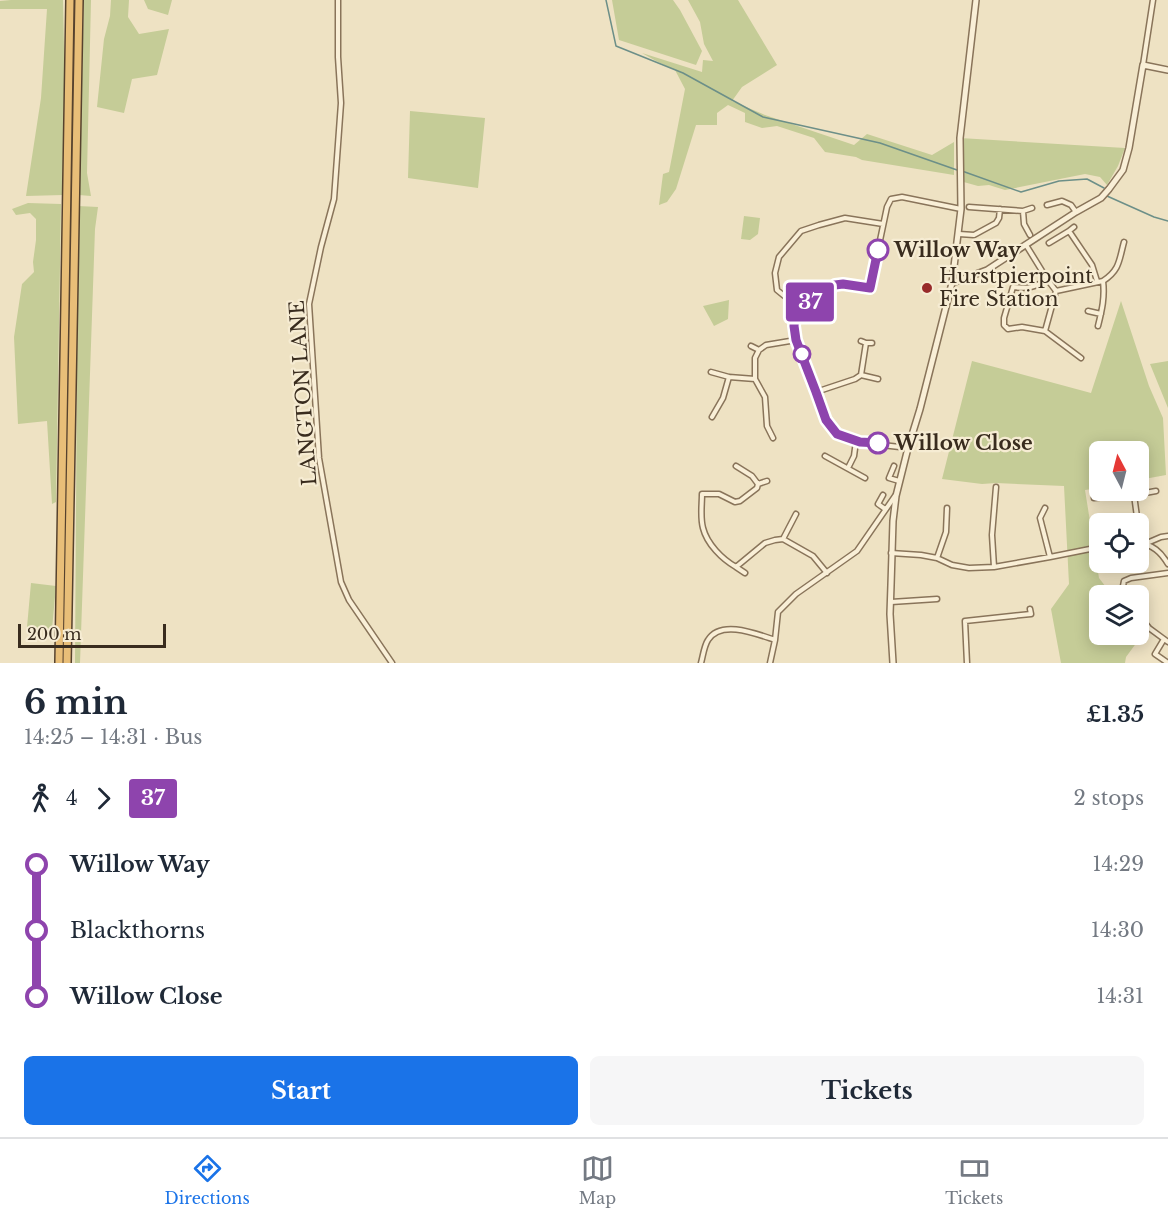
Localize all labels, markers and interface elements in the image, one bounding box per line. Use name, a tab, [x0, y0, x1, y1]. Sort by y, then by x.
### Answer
place label: Willow Way	[893, 238, 1022, 262]
marker: Willow Way	[867, 239, 889, 261]
place label: Hurstpierpoint Fire Station	[939, 264, 1093, 311]
marker: Hurstpierpoint Fire Station	[920, 281, 934, 295]
line badge: 37	[783, 282, 837, 322]
text: 37	[798, 289, 822, 315]
street label: LANGTON LANE	[285, 300, 321, 486]
unlabelled marker	[793, 345, 811, 363]
place label: Willow Close	[893, 431, 1033, 455]
marker: Willow Close	[867, 432, 889, 454]
north arrow	[1089, 441, 1149, 501]
map controls	[1089, 441, 1149, 645]
button: locate	[1089, 513, 1149, 573]
button: layers	[1089, 585, 1149, 645]
scale bar	[18, 621, 166, 648]
text: 200 m	[27, 624, 81, 644]
text: 6 min	[24, 682, 127, 723]
text: £1.35	[1086, 701, 1144, 728]
text: 14:25 – 14:31 · Bus	[24, 725, 202, 749]
icon: walk	[24, 782, 57, 815]
icon: forward	[87, 782, 120, 815]
text: 37	[141, 785, 165, 811]
text: 4	[66, 786, 78, 810]
text: 2 stops	[1074, 786, 1144, 810]
text: Willow Way	[70, 851, 210, 878]
text: 14:29	[1093, 852, 1144, 876]
text: Blackthorns	[70, 917, 205, 944]
text: 14:30	[1091, 918, 1144, 942]
text: Willow Close	[70, 983, 223, 1010]
text: 14:31	[1096, 984, 1144, 1008]
button: Start	[24, 1056, 578, 1125]
button: Tickets	[590, 1056, 1144, 1125]
tab: Directions	[165, 1152, 250, 1208]
tab: Map	[579, 1152, 616, 1208]
tab: Tickets	[945, 1152, 1003, 1208]

